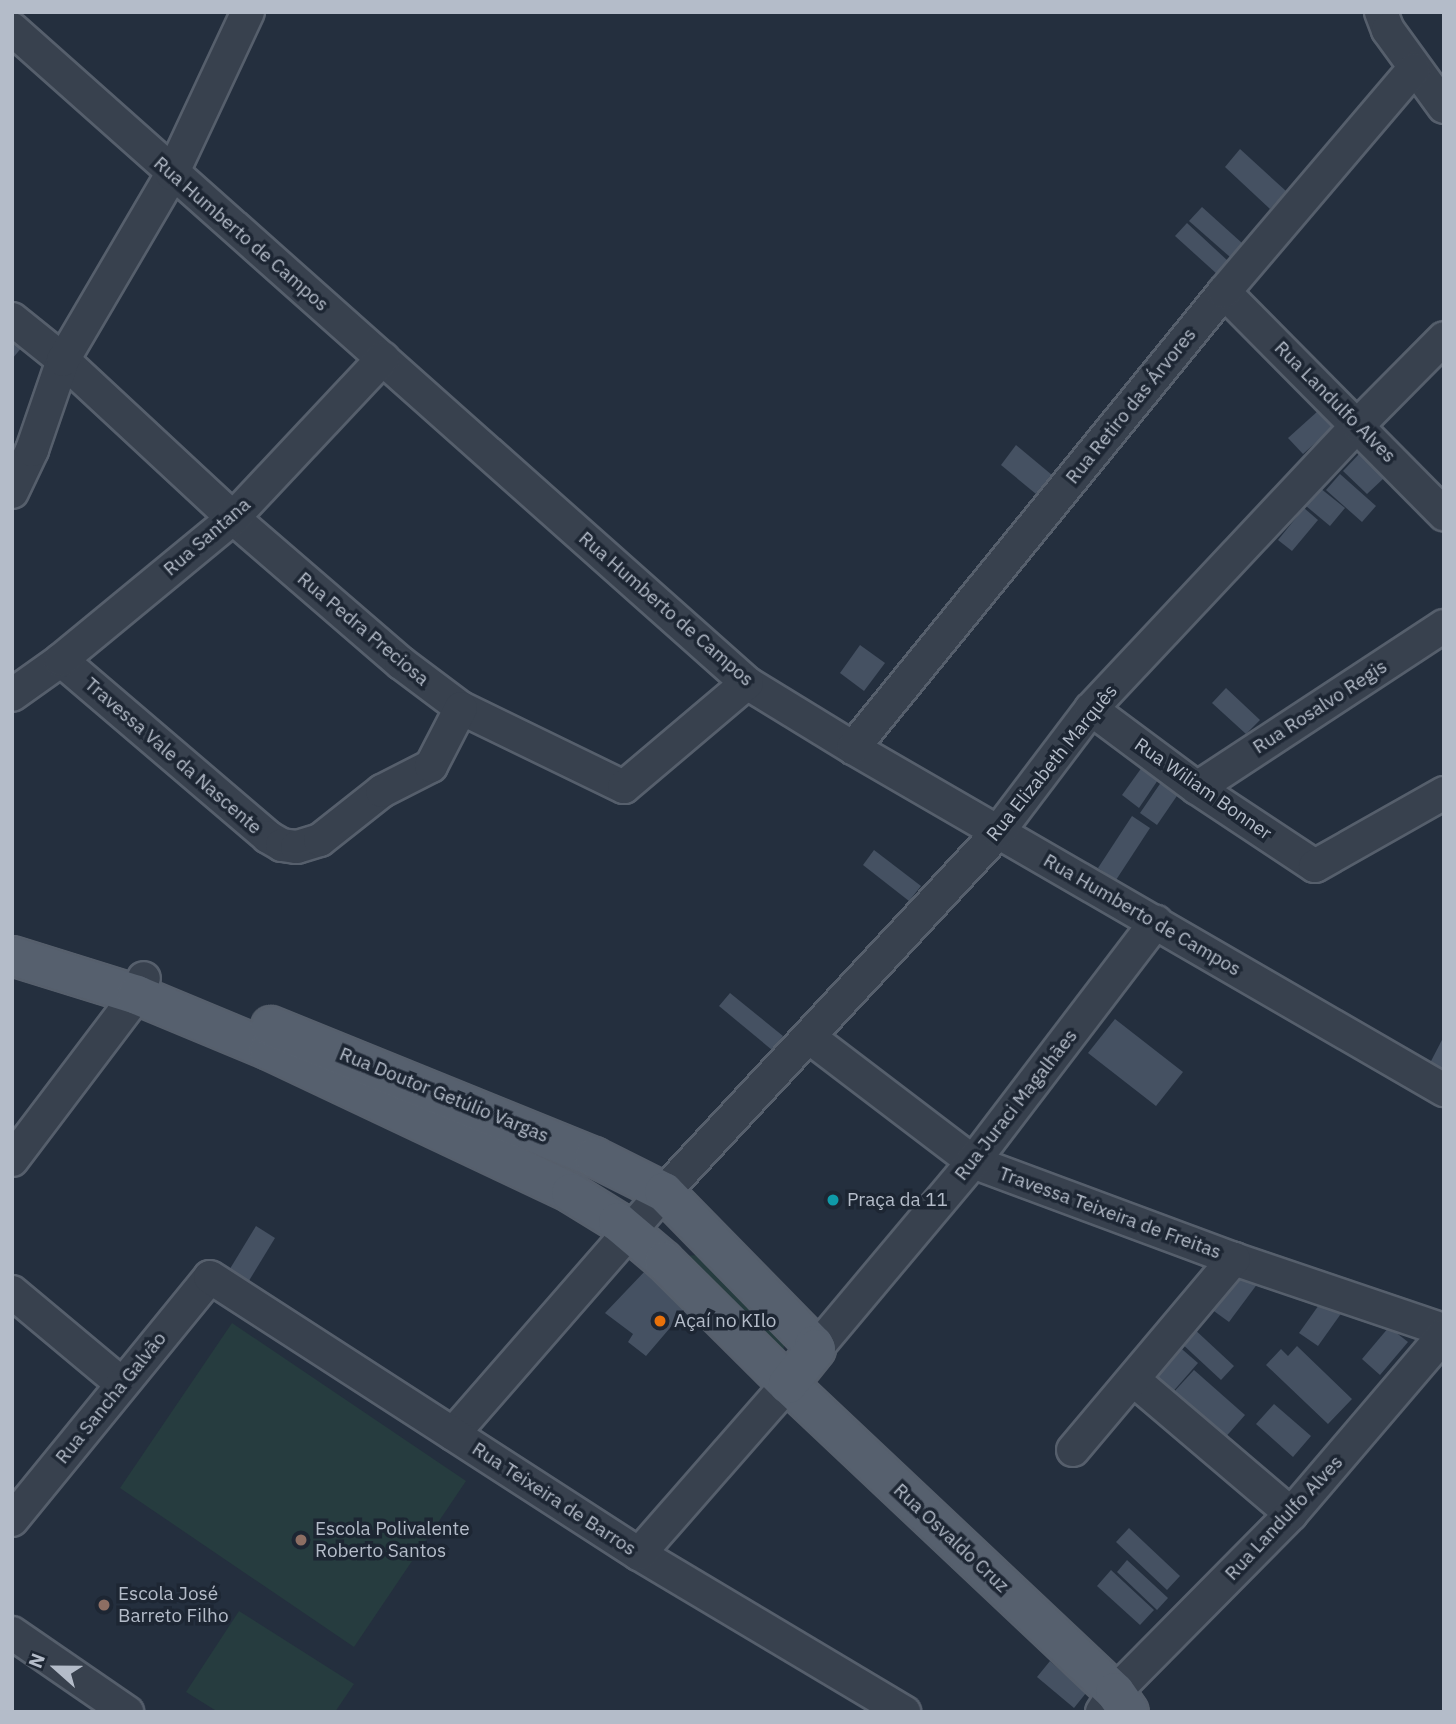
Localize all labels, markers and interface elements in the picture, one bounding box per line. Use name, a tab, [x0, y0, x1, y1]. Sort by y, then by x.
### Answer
street label: Rua Humberto de Campos	[149, 152, 333, 316]
street label: Rua Retiro das Árvores	[1061, 323, 1201, 489]
street label: Rua Landulfo Alves	[1270, 337, 1400, 467]
street label: Rua Santana	[159, 493, 255, 581]
street label: Rua Humberto de Campos	[574, 527, 758, 691]
street label: Rua Pedra Preciosa	[293, 567, 433, 691]
street label: Rua Rosalvo Regis	[1249, 655, 1391, 759]
street label: Travessa Vale da Nascente	[80, 673, 266, 839]
street label: Rua Elizabeth Marquês	[982, 680, 1122, 846]
street label: Rua Wiliam Bonner	[1130, 733, 1276, 845]
street label: Rua Humberto de Campos	[1039, 849, 1245, 981]
street label: Rua Juraci Magalhães	[950, 1025, 1082, 1185]
street label: Rua Doutor Getúlio Vargas	[336, 1043, 552, 1147]
street label: Travessa Teixeira de Freitas	[996, 1162, 1224, 1264]
place label: Praça da 11	[847, 1189, 948, 1211]
marker: Praça da 11	[825, 1192, 841, 1208]
place label: Açaí no KIlo	[674, 1310, 776, 1332]
marker: Açaí no KIlo	[652, 1313, 668, 1329]
street label: Rua Sancha Galvão	[51, 1328, 171, 1468]
street label: Rua Teixeira de Barros	[468, 1437, 640, 1561]
street label: Rua Landulfo Alves	[1220, 1451, 1348, 1585]
street label: Rua Osvaldo Cruz	[889, 1479, 1013, 1597]
place label: Escola Polivalente Roberto Santos	[315, 1518, 470, 1562]
marker: Escola Polivalente Roberto Santos	[293, 1532, 309, 1548]
place label: Escola José Barreto Filho	[118, 1583, 229, 1627]
marker: Escola José Barreto Filho	[96, 1597, 112, 1613]
north arrow	[21, 1633, 91, 1703]
text: N	[23, 1650, 50, 1671]

